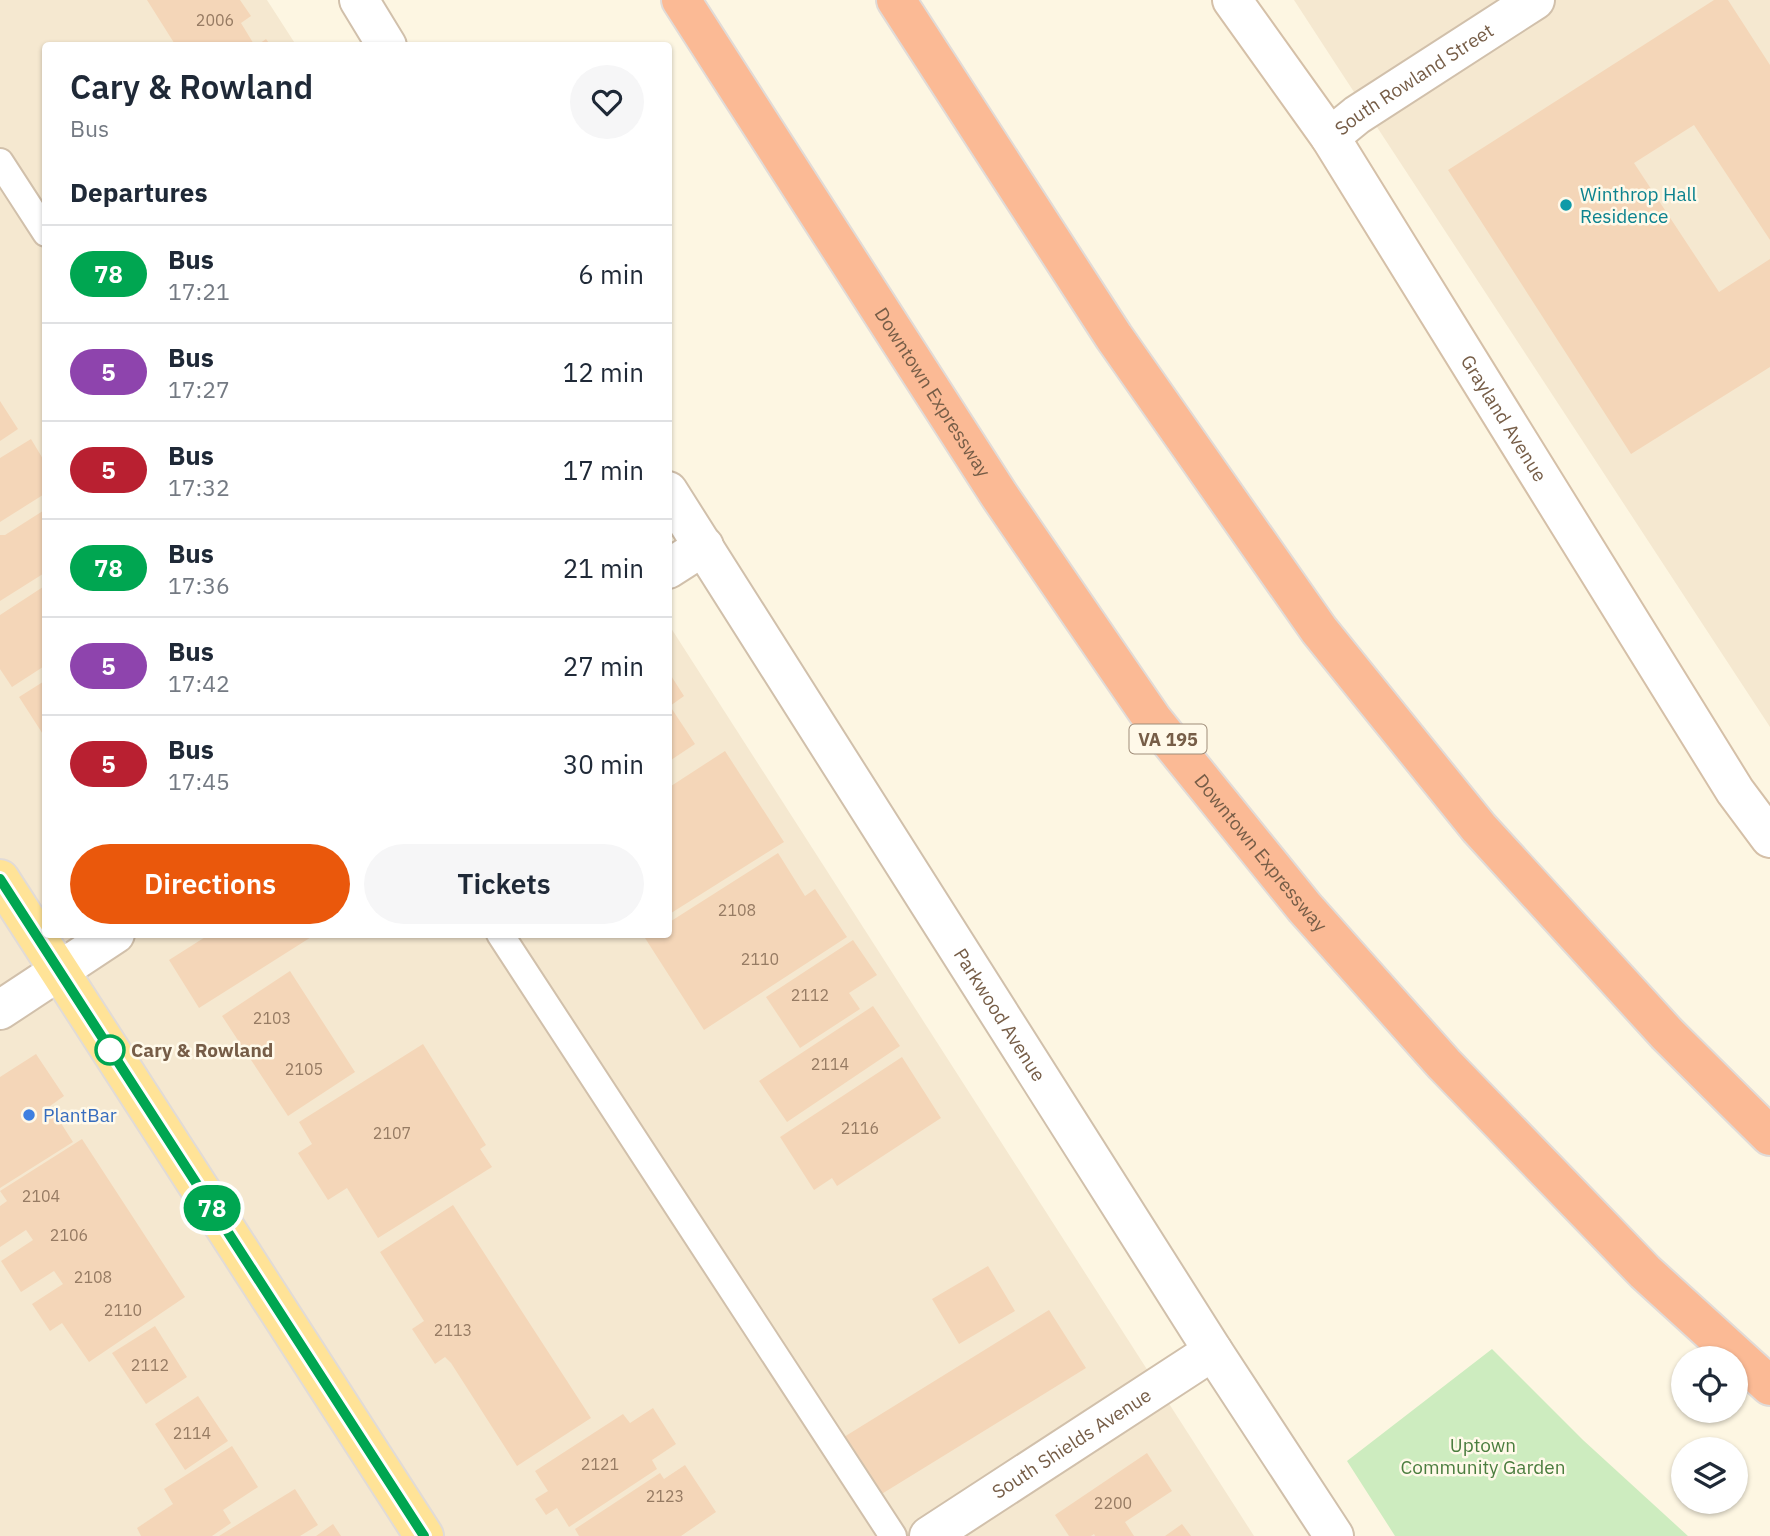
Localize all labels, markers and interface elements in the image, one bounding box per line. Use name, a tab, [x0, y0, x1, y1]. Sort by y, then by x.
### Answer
house number: 2006	[196, 10, 234, 30]
street label: South Rowland Street	[1330, 18, 1498, 140]
text: Cary & Rowland	[70, 65, 313, 108]
button: heart	[570, 65, 644, 139]
text: Bus	[70, 113, 109, 143]
text: Departures	[70, 175, 208, 209]
place label: Winthrop Hall Residence	[1580, 182, 1697, 228]
marker: Winthrop Hall Residence	[1558, 197, 1574, 213]
text: Bus	[168, 242, 214, 276]
text: 6 min	[578, 257, 644, 291]
text: 78	[94, 258, 123, 290]
text: 17:21	[168, 276, 230, 306]
street label: Downtown Expressway	[870, 303, 996, 482]
text: Bus	[168, 340, 214, 374]
street label: Grayland Avenue	[1456, 350, 1552, 486]
text: 12 min	[563, 355, 644, 389]
text: 5	[101, 356, 116, 388]
text: 17:27	[168, 374, 230, 404]
text: Bus	[168, 438, 214, 472]
text: 17 min	[563, 453, 644, 487]
text: 5	[101, 454, 116, 486]
text: 17:32	[168, 472, 230, 502]
text: Bus	[168, 536, 214, 570]
text: 21 min	[563, 551, 644, 585]
text: 78	[94, 552, 123, 584]
text: 17:36	[168, 570, 230, 600]
text: Bus	[168, 634, 214, 668]
text: 27 min	[563, 649, 644, 683]
text: 5	[101, 650, 116, 682]
text: 17:42	[168, 668, 230, 698]
road number: VA 195	[1130, 724, 1206, 754]
text: Bus	[168, 732, 214, 766]
text: 30 min	[563, 747, 644, 781]
text: 5	[101, 748, 116, 780]
text: 17:45	[168, 766, 230, 796]
street label: Downtown Expressway	[1189, 769, 1333, 937]
button: Directions	[70, 844, 350, 924]
button: Tickets	[364, 844, 644, 924]
house number: 2108	[718, 900, 756, 920]
street label: Parkwood Avenue	[949, 944, 1051, 1086]
house number: 2110	[741, 949, 779, 969]
house number: 2112	[791, 985, 829, 1005]
house number: 2103	[253, 1008, 291, 1028]
marker: Cary & Rowland	[95, 1035, 125, 1065]
place label: Cary & Rowland	[131, 1038, 273, 1062]
house number: 2114	[811, 1054, 849, 1074]
house number: 2105	[285, 1059, 323, 1079]
place label: PlantBar	[43, 1103, 117, 1127]
marker: PlantBar	[21, 1107, 37, 1123]
house number: 2116	[841, 1118, 879, 1138]
house number: 2107	[373, 1123, 411, 1143]
line badge: 78	[180, 1185, 244, 1231]
house number: 2104	[22, 1186, 60, 1206]
text: 78	[198, 1192, 226, 1224]
house number: 2106	[50, 1225, 88, 1245]
house number: 2108	[74, 1267, 112, 1287]
house number: 2110	[104, 1300, 142, 1320]
house number: 2113	[434, 1320, 472, 1340]
map controls	[1671, 1346, 1748, 1514]
button: locate	[1671, 1346, 1748, 1423]
house number: 2112	[131, 1355, 169, 1375]
street label: South Shields Avenue	[987, 1383, 1155, 1504]
house number: 2114	[173, 1423, 211, 1443]
park label: Uptown Community Garden	[1400, 1433, 1566, 1479]
button: layers	[1671, 1437, 1748, 1514]
house number: 2121	[581, 1454, 619, 1474]
house number: 2123	[646, 1486, 684, 1506]
house number: 2200	[1094, 1493, 1132, 1513]

